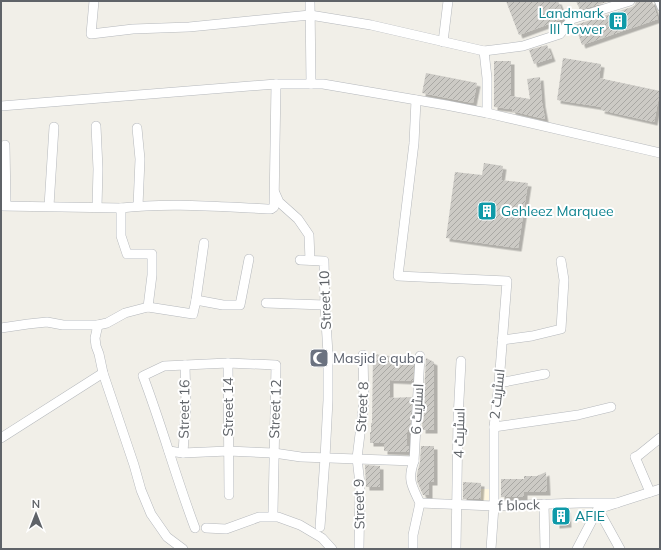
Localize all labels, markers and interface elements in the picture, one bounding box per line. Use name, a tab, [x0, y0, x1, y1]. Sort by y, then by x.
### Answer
place label: Landmark III Tower	[538, 4, 605, 38]
building icon: Landmark III Tower	[607, 10, 629, 32]
building icon: Gehleez Marquee	[476, 200, 498, 222]
place label: Gehleez Marquee	[501, 202, 614, 220]
street label: Street 10	[315, 270, 335, 330]
mosque icon: Masjid e quba	[308, 347, 330, 369]
place label: Masjid e quba	[333, 349, 424, 367]
street label: اسٹریٹ 2	[485, 368, 509, 420]
street label: Street 14	[219, 377, 237, 437]
street label: Street 16	[174, 379, 194, 439]
street label: Street 12	[265, 379, 285, 439]
street label: Street 8	[352, 381, 372, 433]
street label: اسٹریٹ 6	[407, 383, 427, 435]
street label: اسٹریٹ 4	[450, 407, 468, 459]
street label: Street 9	[350, 478, 368, 530]
north arrow	[16, 494, 56, 534]
street label: f block	[498, 495, 541, 515]
text: N	[32, 497, 40, 511]
building icon: AFIE	[550, 505, 572, 527]
place label: AFIE	[575, 507, 605, 525]

